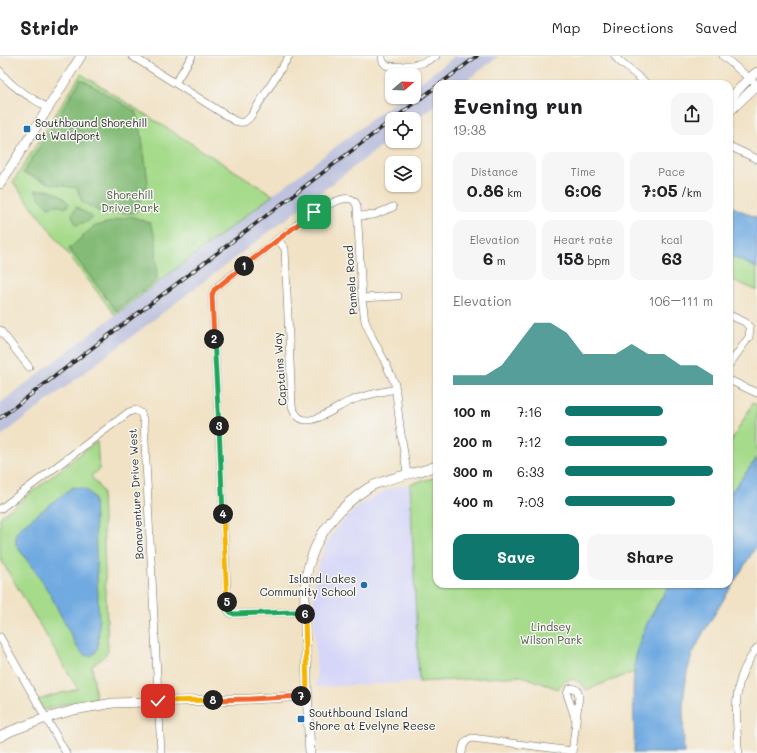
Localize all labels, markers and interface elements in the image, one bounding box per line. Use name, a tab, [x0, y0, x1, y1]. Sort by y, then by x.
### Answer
text: Stridr	[20, 15, 79, 40]
text: Map	[552, 18, 580, 37]
text: Directions	[602, 18, 673, 37]
text: Saved	[695, 18, 737, 37]
north arrow	[385, 68, 421, 104]
map controls	[385, 68, 421, 192]
text: Evening run	[453, 91, 583, 120]
button: share	[671, 93, 713, 135]
button: locate	[385, 112, 421, 148]
place label: Southbound Shorehill at Waldport	[35, 115, 147, 143]
text: 19:38	[453, 121, 486, 138]
marker: Southbound Shorehill at Waldport	[22, 124, 32, 134]
button: layers	[385, 156, 421, 192]
text: Distance	[471, 164, 518, 179]
text: Time	[570, 164, 596, 179]
text: Pace	[658, 164, 685, 179]
text: 0.86	[467, 179, 504, 201]
text: 6:06	[565, 179, 601, 201]
text: 7:05	[642, 179, 678, 201]
text: km	[504, 185, 522, 200]
text: /km	[678, 185, 701, 200]
park label: Shorehill Drive Park	[101, 187, 159, 215]
pin	[297, 195, 331, 229]
icon: arrive	[303, 201, 325, 223]
text: Elevation	[470, 232, 519, 247]
text: Heart rate	[553, 232, 613, 247]
text: kcal	[661, 232, 683, 247]
street label: Pamela Road	[341, 245, 360, 315]
text: 6	[483, 247, 493, 269]
text: 158	[556, 247, 584, 269]
text: 63	[661, 247, 682, 269]
text: m	[493, 253, 506, 268]
text: bpm	[584, 253, 610, 268]
pin: 1	[234, 256, 254, 276]
text: 1	[242, 258, 246, 273]
text: Elevation	[453, 292, 511, 309]
text: 106–111 m	[649, 292, 713, 309]
pin: 2	[204, 329, 224, 349]
text: 2	[211, 331, 217, 346]
street label: Captains Way	[269, 331, 290, 406]
text: 100 m	[453, 403, 490, 420]
text: 7:16	[517, 403, 542, 420]
pin: 3	[209, 416, 229, 436]
text: 3	[216, 418, 222, 433]
street label: Bonaventure Drive West	[125, 428, 146, 560]
text: 200 m	[453, 433, 492, 450]
text: 7:12	[517, 433, 541, 450]
text: 300 m	[453, 463, 493, 480]
text: 6:33	[517, 463, 544, 480]
text: 400 m	[453, 493, 493, 510]
text: 7:03	[517, 493, 544, 510]
pin: 4	[213, 504, 233, 524]
text: 4	[220, 506, 226, 521]
button: Save	[453, 534, 579, 580]
button: Share	[587, 534, 713, 580]
place label: Island Lakes Community School	[260, 571, 356, 599]
marker: Island Lakes Community School	[359, 580, 369, 590]
pin: 5	[217, 592, 237, 612]
text: 5	[224, 594, 230, 609]
pin: 6	[295, 604, 315, 624]
text: 6	[302, 606, 308, 621]
park label: Lindsey Wilson Park	[520, 619, 582, 647]
pin	[141, 684, 175, 718]
pin: 7	[291, 686, 311, 706]
text: 7	[298, 688, 304, 703]
icon: check	[147, 690, 169, 712]
pin: 8	[203, 690, 223, 710]
text: 8	[210, 692, 216, 707]
place label: Southbound Island Shore at Evelyne Reese	[309, 705, 436, 733]
marker: Southbound Island Shore at Evelyne Reese	[296, 714, 306, 724]

